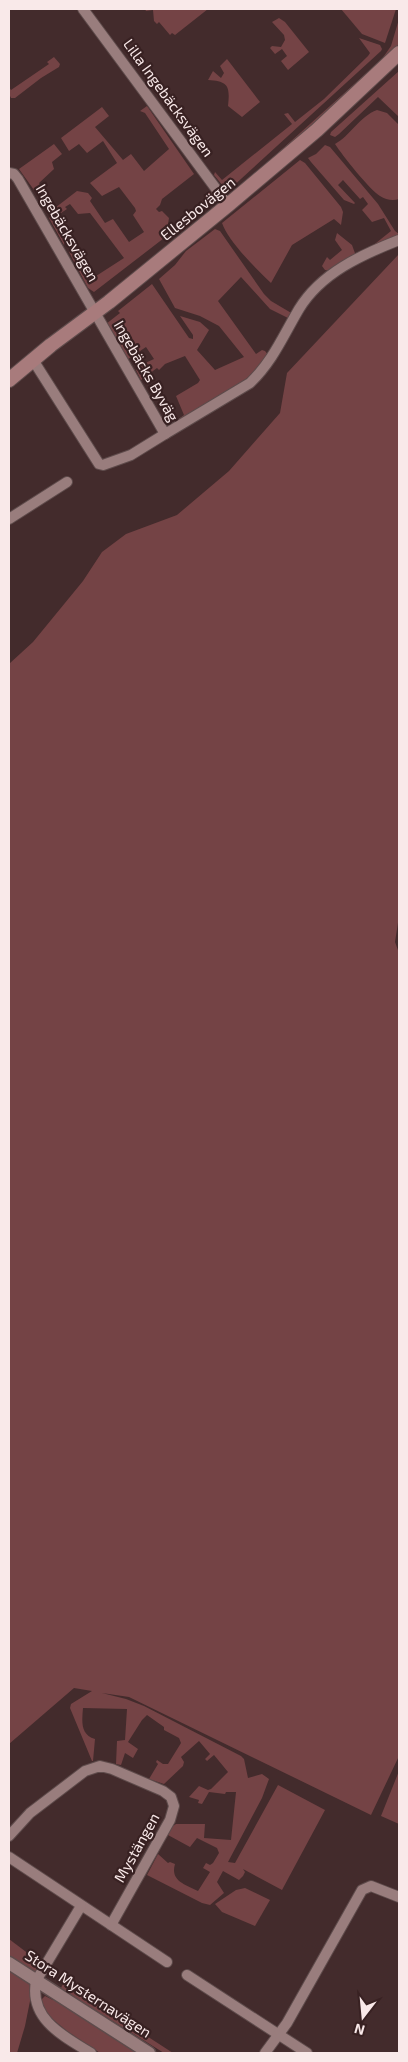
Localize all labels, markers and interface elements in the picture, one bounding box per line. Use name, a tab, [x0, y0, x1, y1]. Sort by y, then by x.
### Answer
street label: Lilla Ingebäcksvägen	[120, 35, 218, 160]
street label: Ellesbovägen	[156, 173, 238, 244]
street label: Ingebäcksvägen	[33, 181, 103, 284]
street label: Ingebäcks Byväg	[111, 317, 183, 425]
street label: Mystängen	[110, 1810, 163, 1885]
street label: Stora Mysternavägen	[22, 1946, 155, 2041]
north arrow	[338, 1992, 388, 2042]
text: N	[352, 2020, 366, 2040]

